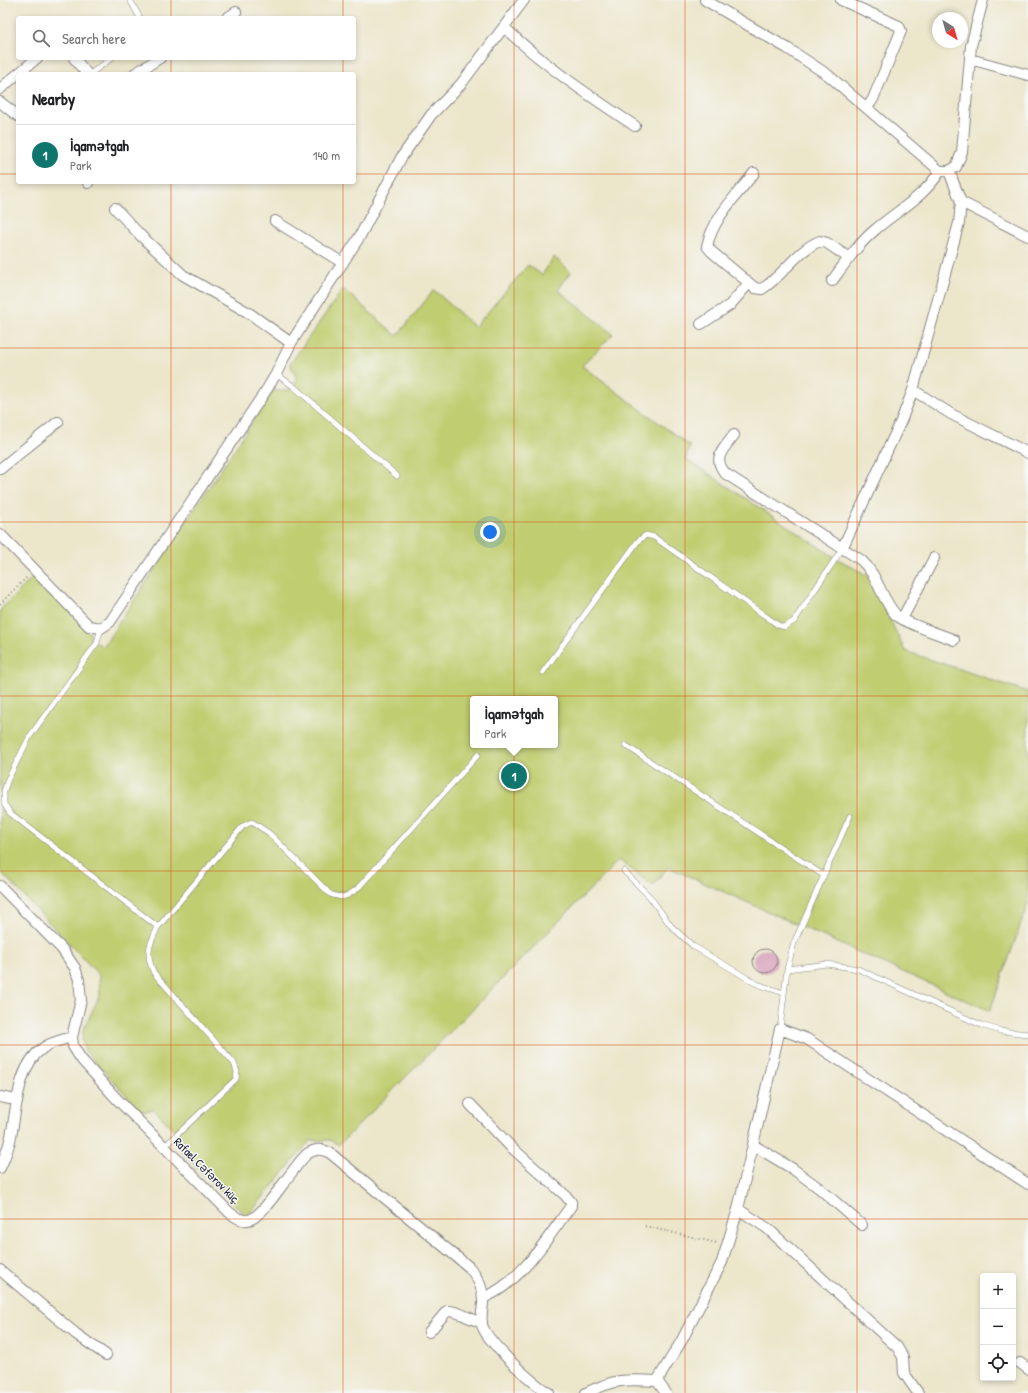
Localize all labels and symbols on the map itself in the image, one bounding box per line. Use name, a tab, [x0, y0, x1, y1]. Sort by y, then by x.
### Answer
north arrow	[932, 12, 968, 48]
your location	[480, 522, 500, 542]
pin: 1	[501, 761, 527, 791]
street label: Rafael Cəfərov küç.	[170, 1133, 245, 1208]

